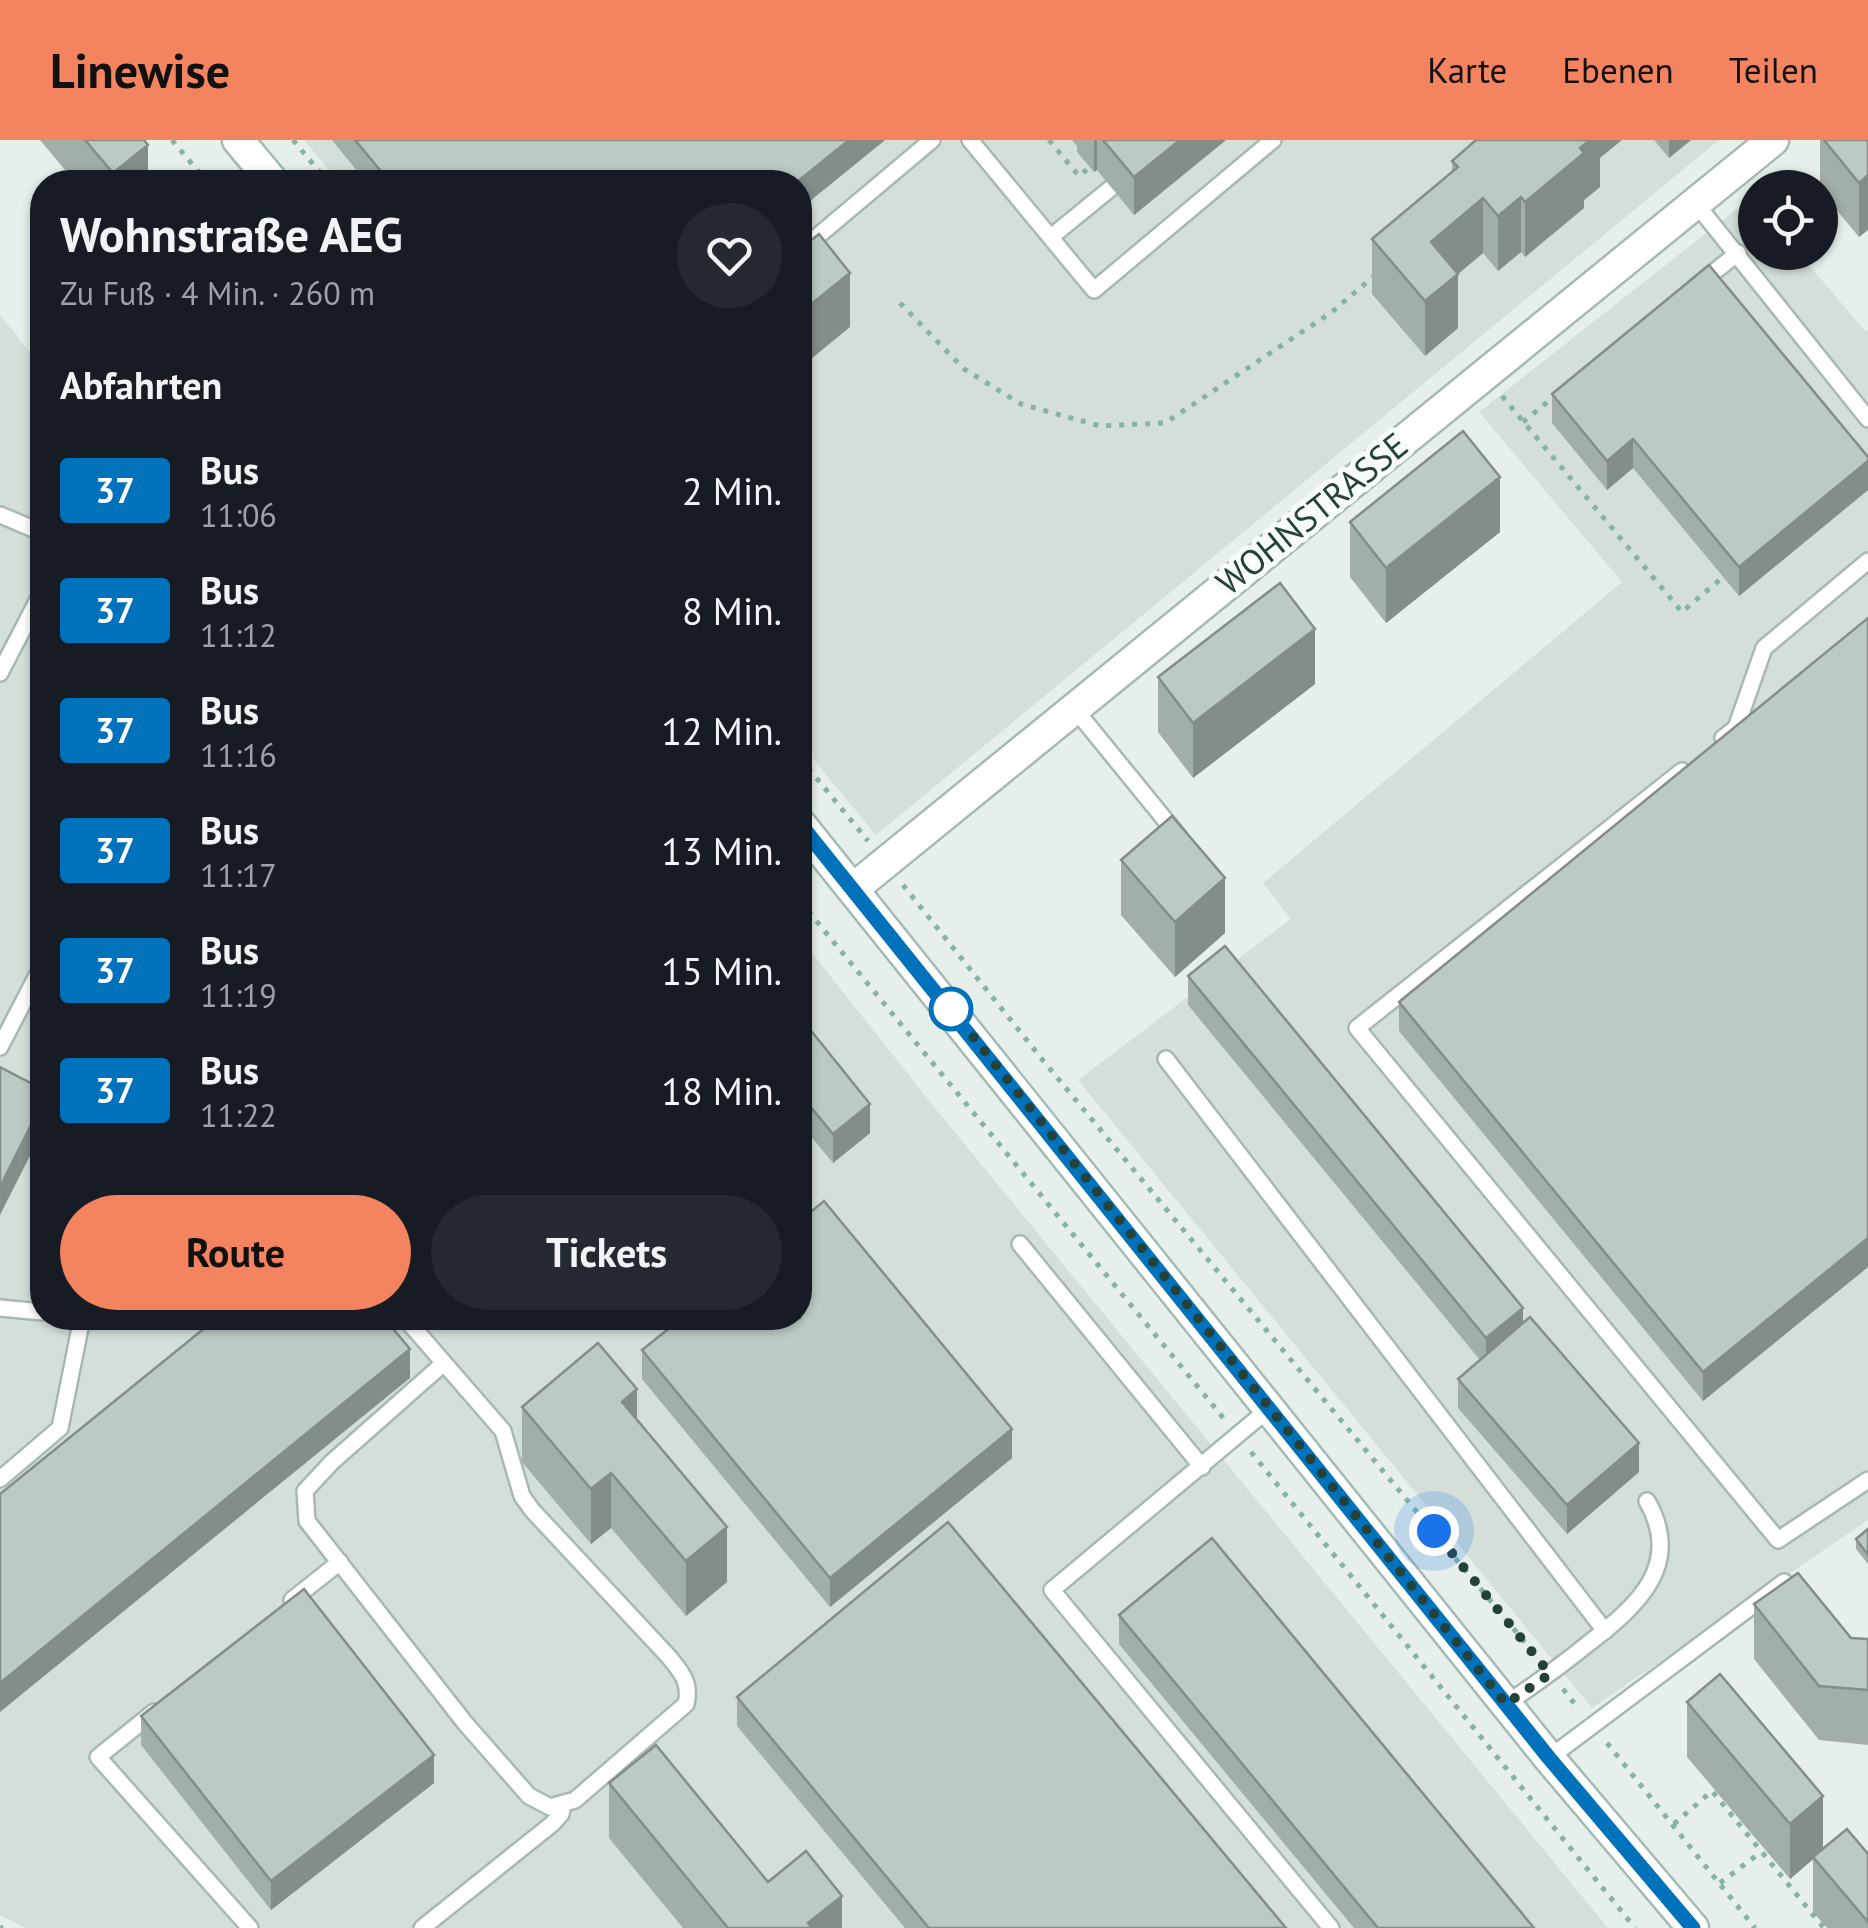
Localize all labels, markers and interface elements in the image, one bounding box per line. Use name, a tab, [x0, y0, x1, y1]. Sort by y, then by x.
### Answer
text: Linewise	[50, 39, 230, 101]
text: Karte	[1427, 47, 1507, 93]
text: Ebenen	[1562, 47, 1674, 93]
text: Teilen	[1729, 47, 1818, 93]
map controls	[1738, 170, 1838, 270]
button: locate	[1738, 170, 1838, 270]
text: Wohnstraße AEG	[60, 203, 403, 265]
button: heart	[677, 203, 782, 308]
text: Zu Fuß · 4 Min. · 260 m	[60, 272, 375, 314]
text: Abfahrten	[60, 360, 222, 409]
street label: WOHNSTRASSE	[1206, 422, 1417, 605]
text: Bus	[200, 445, 259, 494]
text: 2 Min.	[682, 466, 782, 515]
text: 37	[95, 467, 135, 513]
text: 11:06	[200, 494, 277, 536]
text: Bus	[200, 565, 259, 614]
text: 8 Min.	[682, 586, 782, 635]
text: 37	[95, 587, 135, 633]
text: 11:12	[200, 614, 277, 656]
text: Bus	[200, 685, 259, 734]
text: 12 Min.	[661, 706, 782, 755]
text: 37	[95, 707, 135, 753]
text: 11:16	[200, 734, 277, 776]
text: Bus	[200, 805, 259, 854]
text: 13 Min.	[661, 826, 782, 875]
text: 37	[95, 827, 135, 873]
text: 11:17	[200, 854, 277, 896]
text: Bus	[200, 925, 259, 974]
text: 15 Min.	[661, 946, 782, 995]
text: 37	[95, 947, 135, 993]
text: 11:19	[200, 974, 277, 1016]
unlabelled marker	[930, 988, 972, 1030]
text: Bus	[200, 1045, 259, 1094]
text: 18 Min.	[661, 1066, 782, 1115]
text: 37	[95, 1067, 135, 1113]
text: 11:22	[200, 1094, 277, 1136]
button: Route	[60, 1195, 411, 1310]
button: Tickets	[431, 1195, 782, 1310]
your location	[1409, 1506, 1459, 1556]

